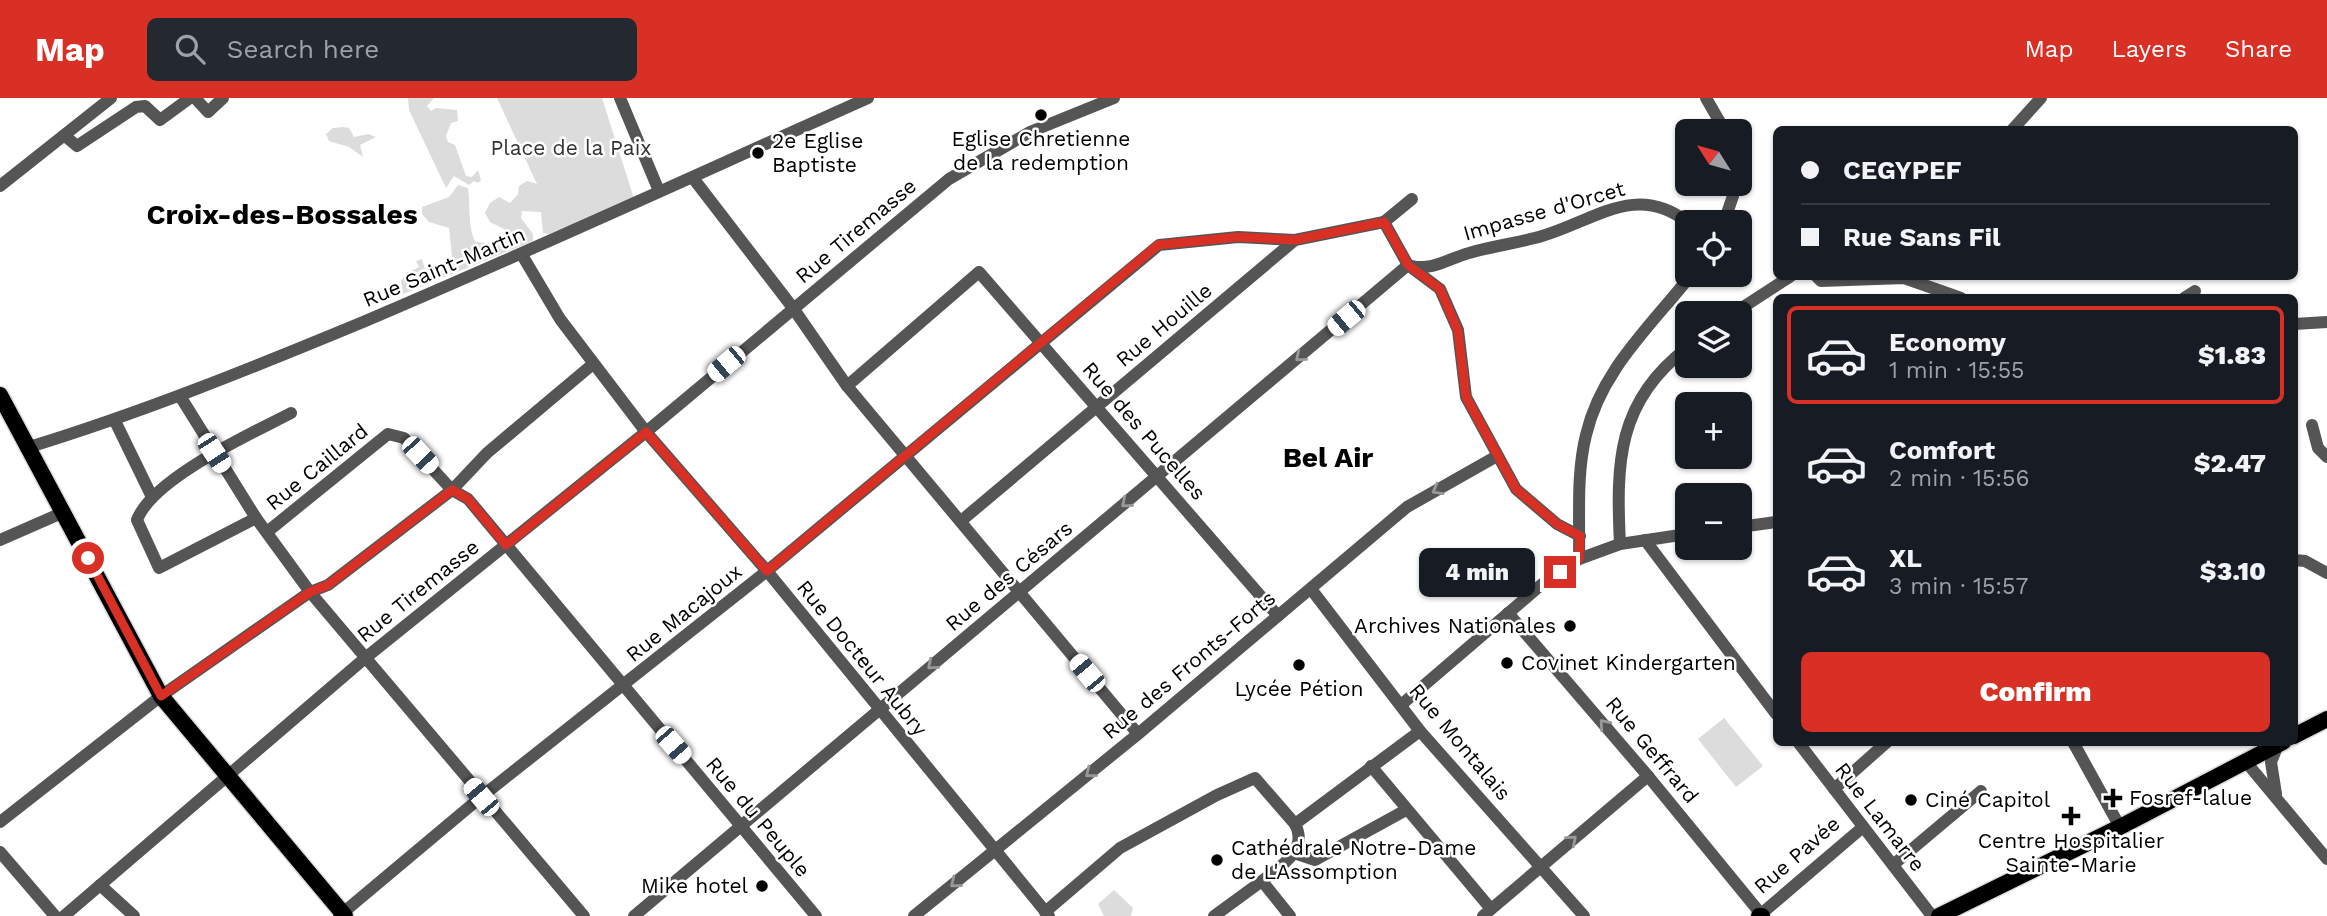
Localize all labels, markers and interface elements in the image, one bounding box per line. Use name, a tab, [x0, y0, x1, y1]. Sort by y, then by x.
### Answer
search box	[147, 18, 637, 81]
text: Map	[35, 30, 105, 69]
icon: search	[171, 30, 209, 68]
text: Search here	[227, 34, 379, 64]
text: Map	[2025, 35, 2073, 63]
text: Layers	[2111, 35, 2187, 63]
text: Share	[2225, 35, 2292, 63]
marker: Eglise Chretienne de la redemption	[1033, 107, 1049, 123]
north arrow	[1675, 119, 1752, 196]
map controls	[1675, 119, 1752, 560]
place label: Eglise Chretienne de la redemption	[952, 126, 1130, 175]
place label: 2e Eglise Baptiste	[772, 128, 863, 177]
park label: Place de la Paix	[490, 135, 652, 160]
marker: 2e Eglise Baptiste	[750, 145, 766, 161]
text: CEGYPEF	[1843, 155, 1961, 185]
street label: Rue Tiremasse	[790, 173, 921, 288]
street label: Impasse d'Orcet	[1460, 175, 1628, 246]
district label: Croix-des-Bossales	[146, 198, 418, 231]
button: locate	[1675, 210, 1752, 287]
street label: Rue Saint-Martin	[359, 221, 529, 312]
text: Rue Sans Fil	[1843, 222, 2001, 252]
street label: Rue Houille	[1111, 277, 1217, 372]
car	[1324, 296, 1369, 340]
button: layers	[1675, 301, 1752, 378]
icon: car	[1805, 324, 1868, 387]
text: Economy	[1889, 327, 2006, 357]
text: $1.83	[2198, 340, 2266, 370]
car	[704, 342, 749, 386]
one-way arrow	[1295, 349, 1308, 361]
street label: Rue des Pucelles	[1077, 356, 1211, 505]
text: 1 min · 15:55	[1889, 357, 2024, 384]
button: +	[1675, 392, 1752, 469]
street label: Rue Caillard	[261, 418, 373, 515]
car	[194, 430, 235, 476]
car	[398, 432, 443, 478]
icon: car	[1805, 432, 1868, 495]
text: Comfort	[1889, 435, 1995, 465]
district label: Bel Air	[1283, 441, 1373, 474]
text: $2.47	[2194, 448, 2266, 478]
text: 2 min · 15:56	[1889, 465, 2029, 492]
one-way arrow	[1432, 482, 1445, 495]
button: −	[1675, 483, 1752, 560]
one-way arrow	[1121, 495, 1134, 507]
street label: Rue des Césars	[940, 515, 1077, 636]
street label: Rue Tiremasse	[352, 534, 484, 647]
icon: car	[1805, 540, 1868, 603]
route start	[72, 542, 104, 574]
text: XL	[1889, 543, 1922, 573]
callout: 4 min	[1420, 547, 1536, 596]
route end	[1544, 556, 1576, 588]
text: $3.10	[2200, 556, 2266, 586]
street label: Rue Macajoux	[621, 558, 747, 667]
text: 4 min	[1445, 559, 1509, 586]
text: 3 min · 15:57	[1889, 573, 2028, 600]
street label: Rue Docteur Aubry	[792, 575, 933, 741]
street label: Rue des Fronts-Forts	[1097, 585, 1280, 744]
place label: Archives Nationales	[1354, 613, 1556, 638]
marker: Archives Nationales	[1562, 618, 1578, 634]
car	[1066, 650, 1109, 696]
place label: Covinet Kindergarten	[1521, 650, 1736, 675]
button: Confirm	[1801, 652, 2270, 732]
marker: Covinet Kindergarten	[1499, 655, 1515, 671]
one-way arrow	[928, 657, 941, 669]
marker: Lycée Pétion	[1291, 657, 1307, 673]
place label: Lycée Pétion	[1234, 676, 1364, 701]
street label: Rue Montalais	[1404, 678, 1517, 805]
street label: Rue Geffrard	[1601, 691, 1704, 808]
one-way arrow	[1600, 719, 1612, 732]
car	[652, 722, 695, 768]
street label: Rue du Peuple	[701, 752, 816, 882]
street label: Rue Lamarre	[1830, 757, 1931, 876]
one-way arrow	[1086, 764, 1098, 777]
car	[460, 774, 503, 820]
place label: Fosref-lalue	[2129, 785, 2252, 810]
place label: Ciné Capitol	[1925, 787, 2051, 812]
marker: Fosref-lalue	[2103, 788, 2123, 808]
marker: Ciné Capitol	[1903, 792, 1919, 808]
marker: Centre Hospitalier Sainte-Marie	[2061, 806, 2081, 826]
street label: Rue Pavée	[1749, 811, 1845, 899]
place label: Centre Hospitalier Sainte-Marie	[1978, 828, 2165, 877]
place label: Cathédrale Notre-Dame de L'Assomption	[1231, 835, 1477, 884]
one-way arrow	[1564, 836, 1577, 848]
marker: Cathédrale Notre-Dame de L'Assomption	[1209, 852, 1225, 868]
place label: Mike hotel	[641, 873, 749, 898]
one-way arrow	[950, 875, 963, 887]
marker: Mike hotel	[754, 878, 770, 894]

